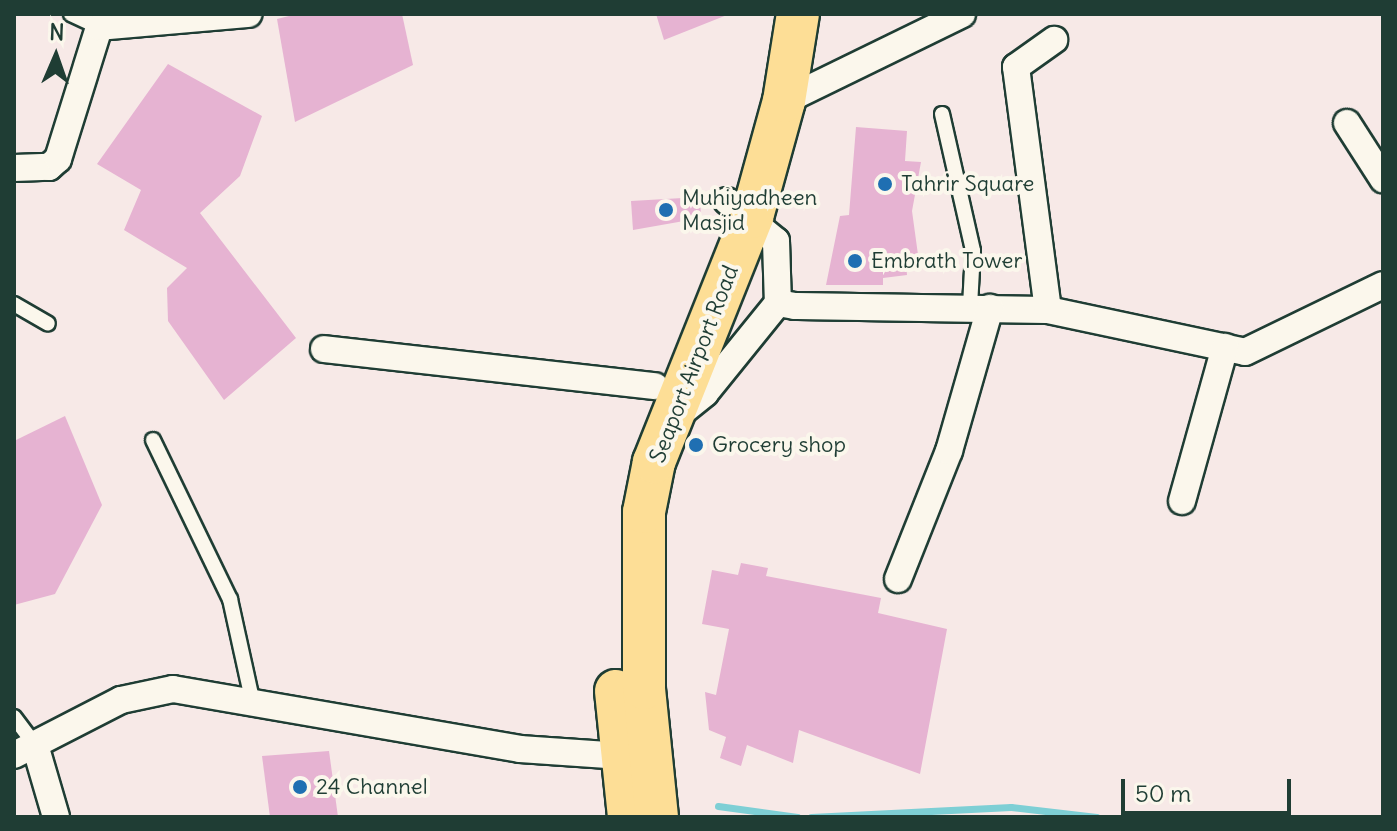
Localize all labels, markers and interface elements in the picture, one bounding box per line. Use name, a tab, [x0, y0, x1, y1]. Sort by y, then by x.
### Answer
north arrow	[16, 16, 96, 96]
text: N	[49, 18, 65, 46]
place label: Tahrir Square	[901, 171, 1034, 197]
marker: Tahrir Square	[876, 175, 894, 193]
place label: Muhiyadheen Masjid	[682, 184, 817, 236]
marker: Muhiyadheen Masjid	[657, 201, 675, 219]
place label: Embrath Tower	[871, 248, 1022, 274]
marker: Embrath Tower	[846, 252, 864, 270]
street label: Seaport Airport Road	[644, 262, 744, 466]
place label: Grocery shop	[712, 432, 846, 458]
marker: Grocery shop	[687, 436, 705, 454]
scale bar	[1125, 763, 1295, 813]
place label: 24 Channel	[316, 774, 428, 800]
marker: 24 Channel	[291, 778, 309, 796]
text: 50 m	[1135, 778, 1191, 808]

